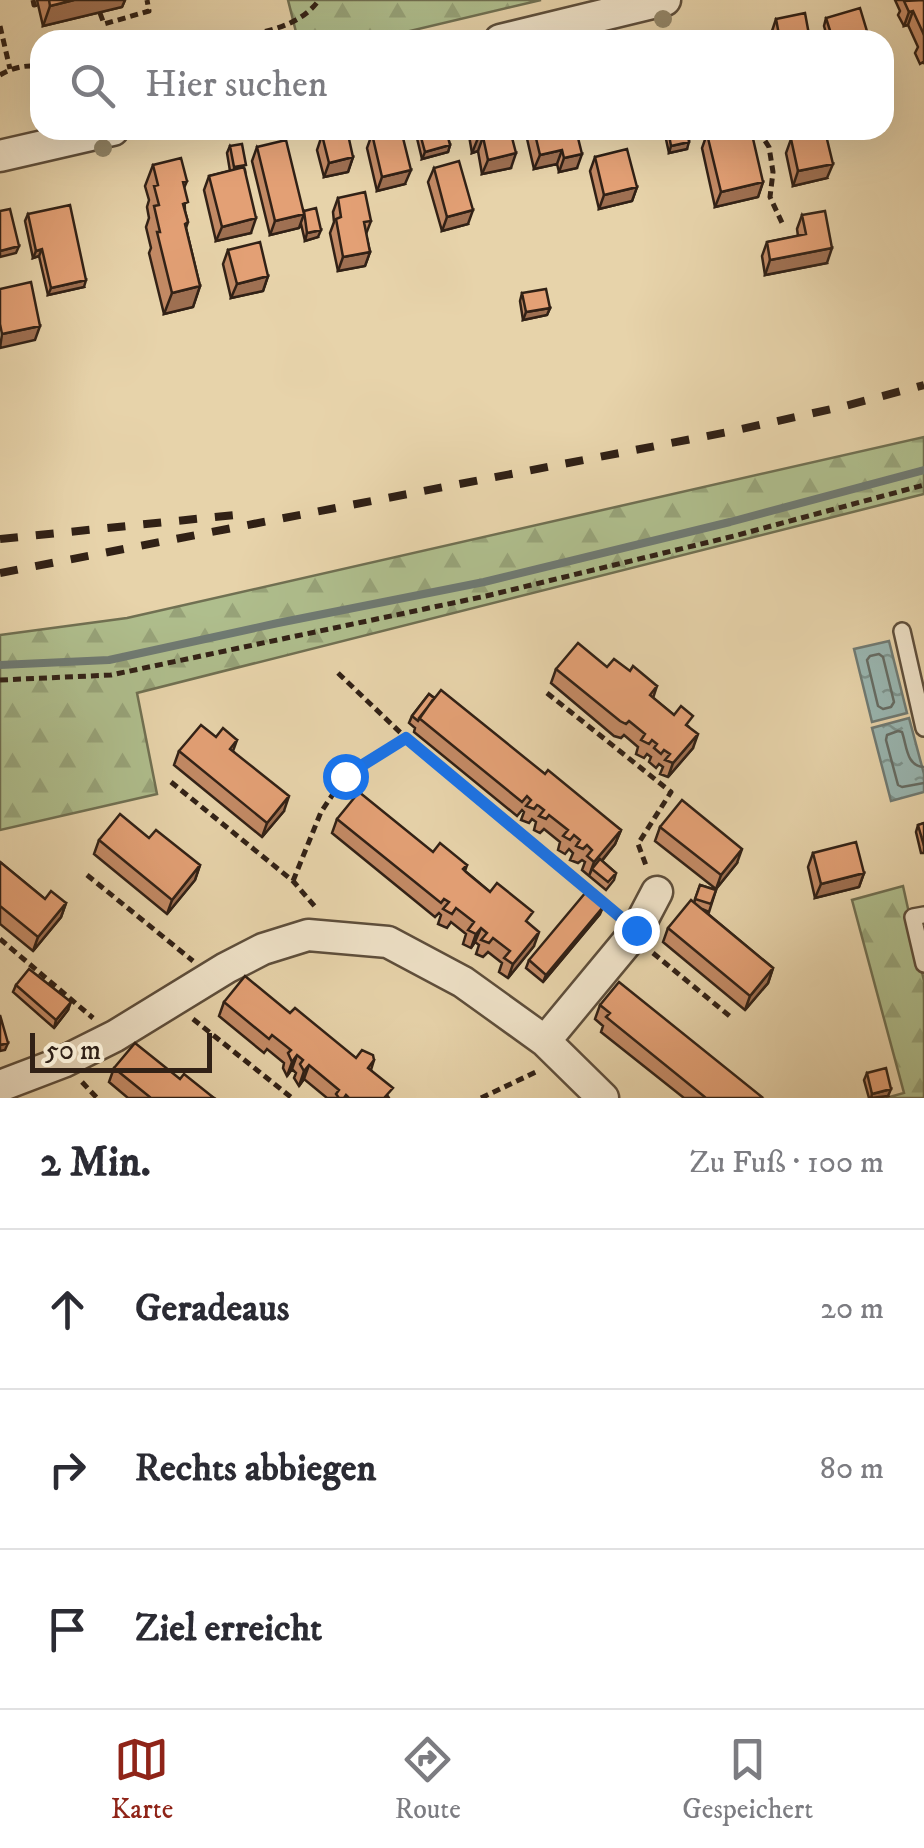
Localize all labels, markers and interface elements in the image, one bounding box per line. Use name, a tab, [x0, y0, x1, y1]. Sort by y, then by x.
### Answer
search box	[30, 30, 894, 140]
icon: search	[65, 58, 120, 113]
text: Hier suchen	[145, 61, 328, 109]
route start	[323, 754, 369, 800]
route end	[614, 908, 660, 954]
scale bar	[30, 1028, 212, 1072]
text: 50 m	[45, 1033, 101, 1068]
text: 2 Min.	[40, 1137, 151, 1189]
text: Zu Fuß · 100 m	[689, 1143, 884, 1183]
icon: ahead	[40, 1282, 95, 1337]
text: Geradeaus	[135, 1285, 289, 1333]
text: 20 m	[820, 1289, 884, 1329]
icon: right	[40, 1442, 95, 1497]
text: Rechts abbiegen	[135, 1445, 376, 1493]
text: 80 m	[820, 1449, 884, 1489]
icon: arrive	[40, 1602, 95, 1657]
text: Ziel erreicht	[135, 1605, 322, 1653]
tab: Karte	[111, 1732, 173, 1827]
tab: Route	[395, 1732, 461, 1827]
tab: Gespeichert	[682, 1732, 813, 1827]

